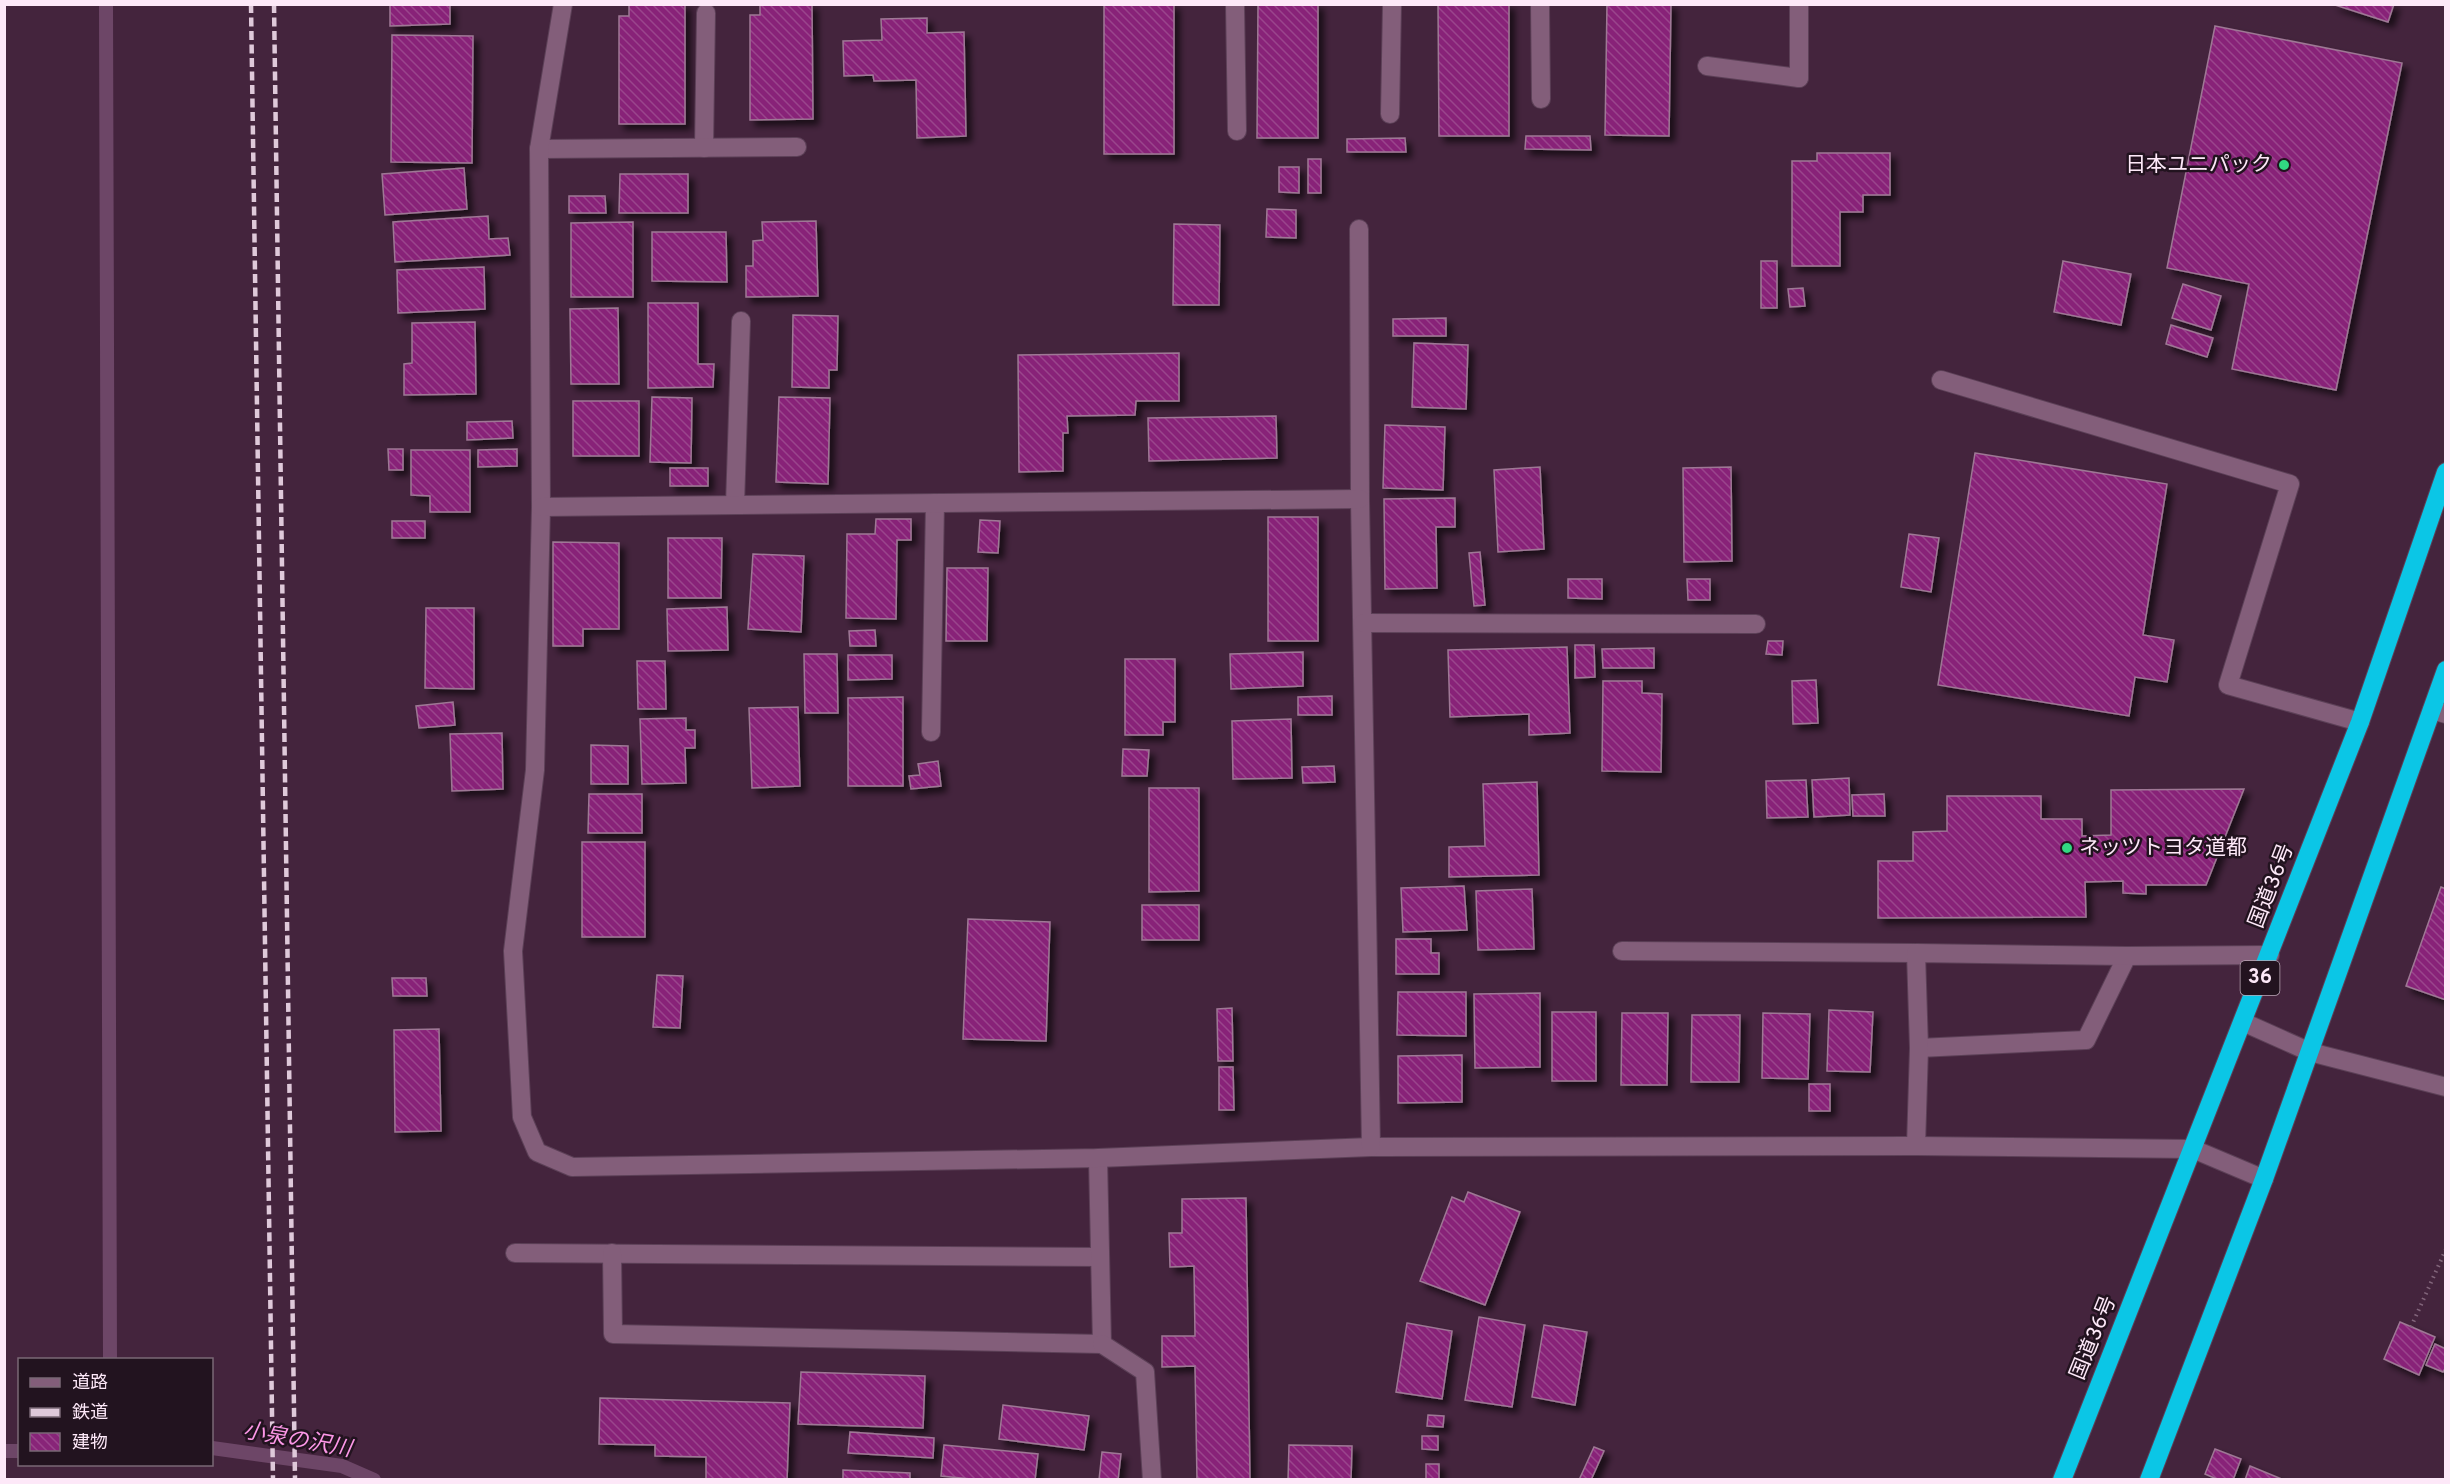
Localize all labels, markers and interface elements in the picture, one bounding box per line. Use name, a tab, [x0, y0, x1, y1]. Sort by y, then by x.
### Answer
place label: 日本ユニパック	[2125, 152, 2272, 179]
marker: 日本ユニパック	[2277, 158, 2291, 172]
place label: ネッツトヨタ道都	[2079, 835, 2247, 862]
street label: 国道36号	[2244, 840, 2300, 932]
marker: ネッツトヨタ道都	[2060, 841, 2074, 855]
road number: 36	[2240, 961, 2280, 995]
street label: 国道36号	[2065, 1292, 2123, 1384]
legend	[18, 1358, 213, 1466]
text: 道路	[72, 1372, 108, 1395]
text: 鉄道	[72, 1402, 108, 1425]
water label: 小泉の沢川	[240, 1418, 355, 1464]
text: 建物	[72, 1432, 108, 1455]

